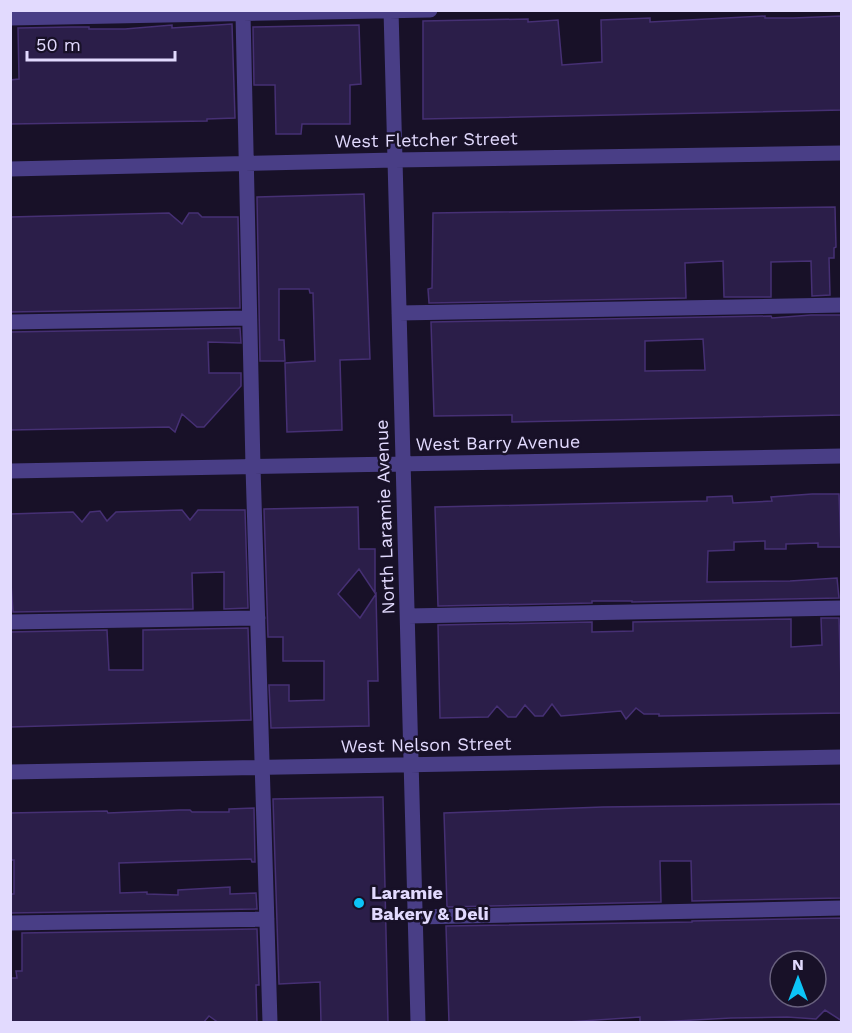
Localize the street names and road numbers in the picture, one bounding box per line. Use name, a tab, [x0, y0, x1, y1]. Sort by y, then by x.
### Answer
street label: West Fletcher Street	[334, 127, 518, 152]
street label: North Laramie Avenue	[371, 419, 398, 615]
street label: West Barry Avenue	[415, 431, 581, 454]
street label: West Nelson Street	[340, 733, 512, 756]

